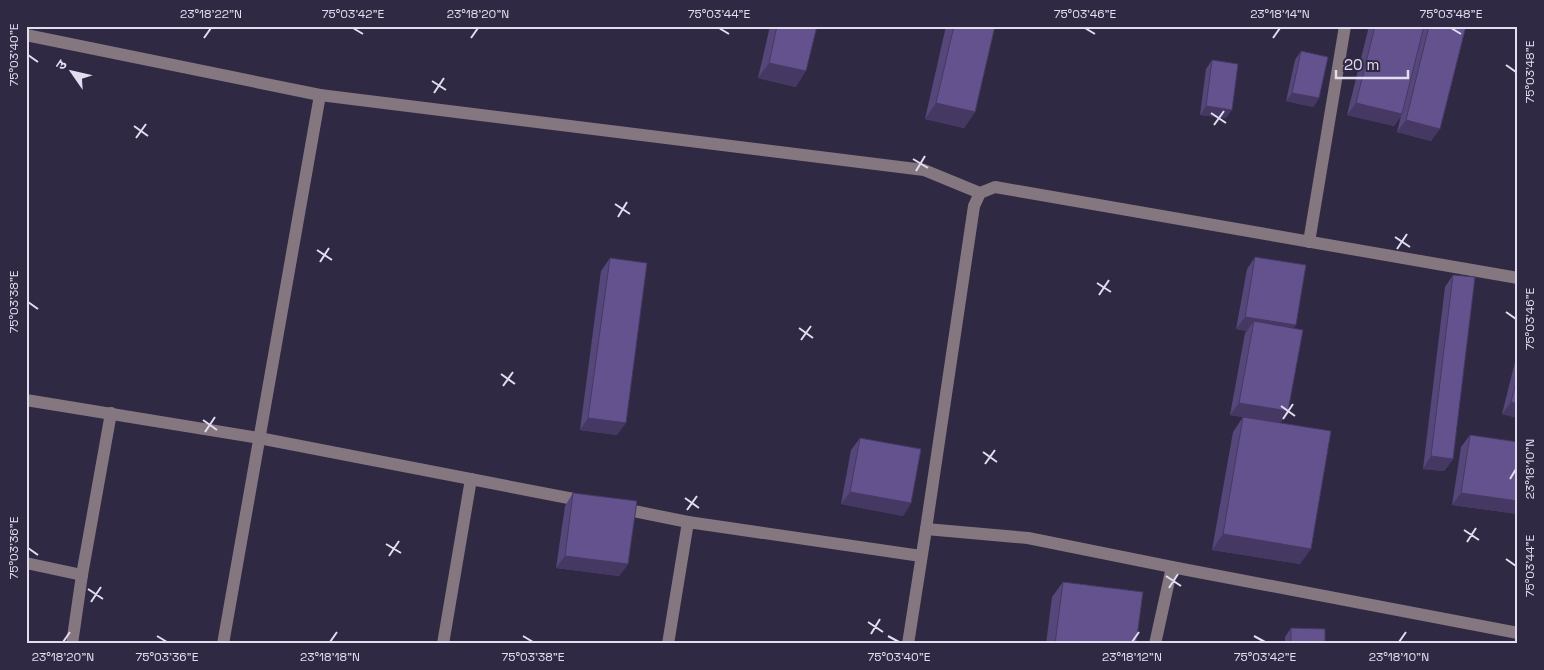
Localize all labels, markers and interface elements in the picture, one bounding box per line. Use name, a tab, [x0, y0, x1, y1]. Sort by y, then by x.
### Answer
text: 23°18'22"N	[180, 6, 242, 22]
text: 75°03'42"E	[322, 6, 385, 22]
text: 23°18'20"N	[447, 6, 509, 22]
text: 75°03'44"E	[688, 6, 750, 22]
text: 75°03'46"E	[1054, 6, 1117, 22]
text: 23°18'14"N	[1250, 6, 1310, 22]
text: 75°03'48"E	[1420, 6, 1483, 22]
text: 75°03'40"E	[6, 23, 22, 87]
text: 75°03'48"E	[1522, 40, 1538, 103]
north arrow	[48, 48, 98, 98]
scale bar	[1336, 48, 1409, 80]
text: 20 m	[1344, 55, 1379, 74]
text: उ	[51, 56, 71, 73]
text: 75°03'38"E	[6, 270, 22, 334]
text: 75°03'46"E	[1522, 287, 1538, 350]
text: 23°18'10"N	[1522, 439, 1538, 499]
text: 75°03'36"E	[6, 516, 22, 579]
text: 75°03'44"E	[1522, 535, 1538, 597]
text: 23°18'20"N	[32, 649, 94, 665]
text: 75°03'36"E	[136, 649, 199, 665]
text: 23°18'18"N	[300, 649, 360, 665]
text: 75°03'38"E	[501, 649, 565, 665]
text: 75°03'40"E	[867, 649, 931, 665]
text: 23°18'12"N	[1102, 649, 1162, 665]
text: 75°03'42"E	[1234, 649, 1297, 665]
text: 23°18'10"N	[1369, 649, 1429, 665]

